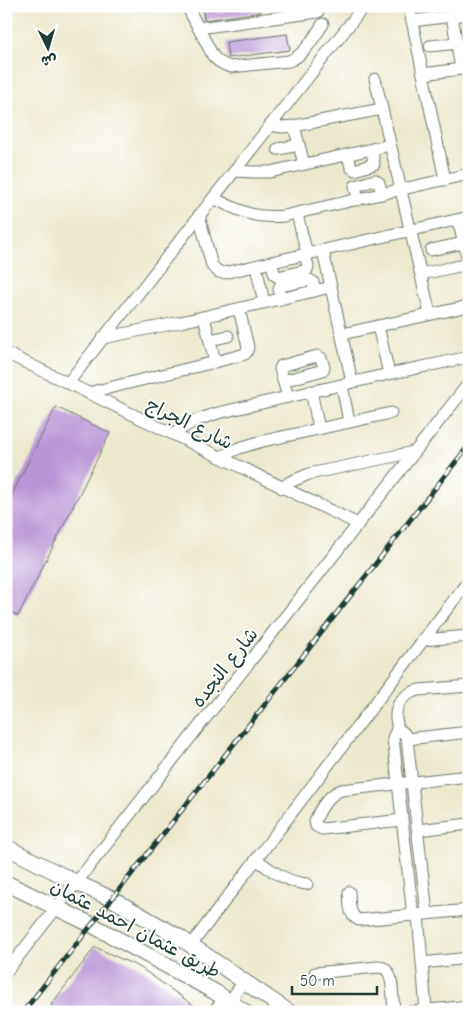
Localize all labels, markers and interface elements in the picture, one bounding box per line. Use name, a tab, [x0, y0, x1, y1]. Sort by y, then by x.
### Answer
north arrow	[22, 22, 72, 72]
text: ش	[41, 51, 58, 70]
street label: شارع الجراج	[142, 394, 236, 456]
street label: شارع النجده	[187, 623, 264, 713]
street label: طريق عثمان احمد عثمان	[47, 875, 224, 983]
scale bar	[292, 963, 378, 995]
text: 50 m	[300, 972, 335, 990]

